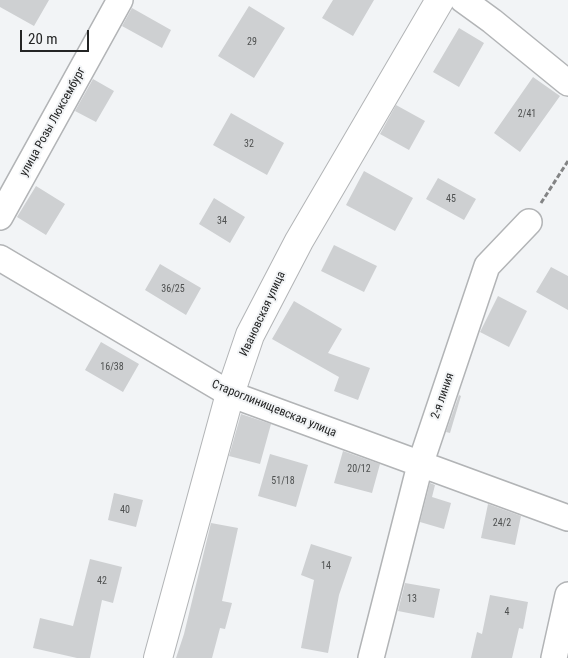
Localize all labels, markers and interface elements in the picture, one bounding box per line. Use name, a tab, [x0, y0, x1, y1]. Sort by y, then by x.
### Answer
scale bar	[22, 20, 91, 52]
text: 20 m	[28, 30, 58, 48]
house number: 29	[247, 36, 257, 48]
street label: улица Розы Люксембург	[17, 65, 89, 179]
house number: 2/41	[518, 108, 536, 120]
house number: 32	[244, 138, 254, 150]
house number: 45	[446, 193, 456, 205]
house number: 34	[217, 215, 227, 227]
street label: Ивановская улица	[237, 269, 289, 359]
house number: 36/25	[161, 283, 185, 295]
house number: 16/38	[100, 361, 124, 373]
street label: 2-я линия	[428, 371, 458, 421]
street label: Староглинищевская улица	[210, 377, 338, 441]
house number: 20/12	[347, 463, 371, 475]
house number: 51/18	[271, 475, 295, 487]
house number: 40	[120, 504, 130, 516]
house number: 24/2	[493, 517, 511, 529]
house number: 14	[321, 560, 331, 572]
house number: 42	[97, 575, 107, 587]
house number: 13	[407, 593, 417, 605]
house number: 4	[505, 606, 509, 618]

